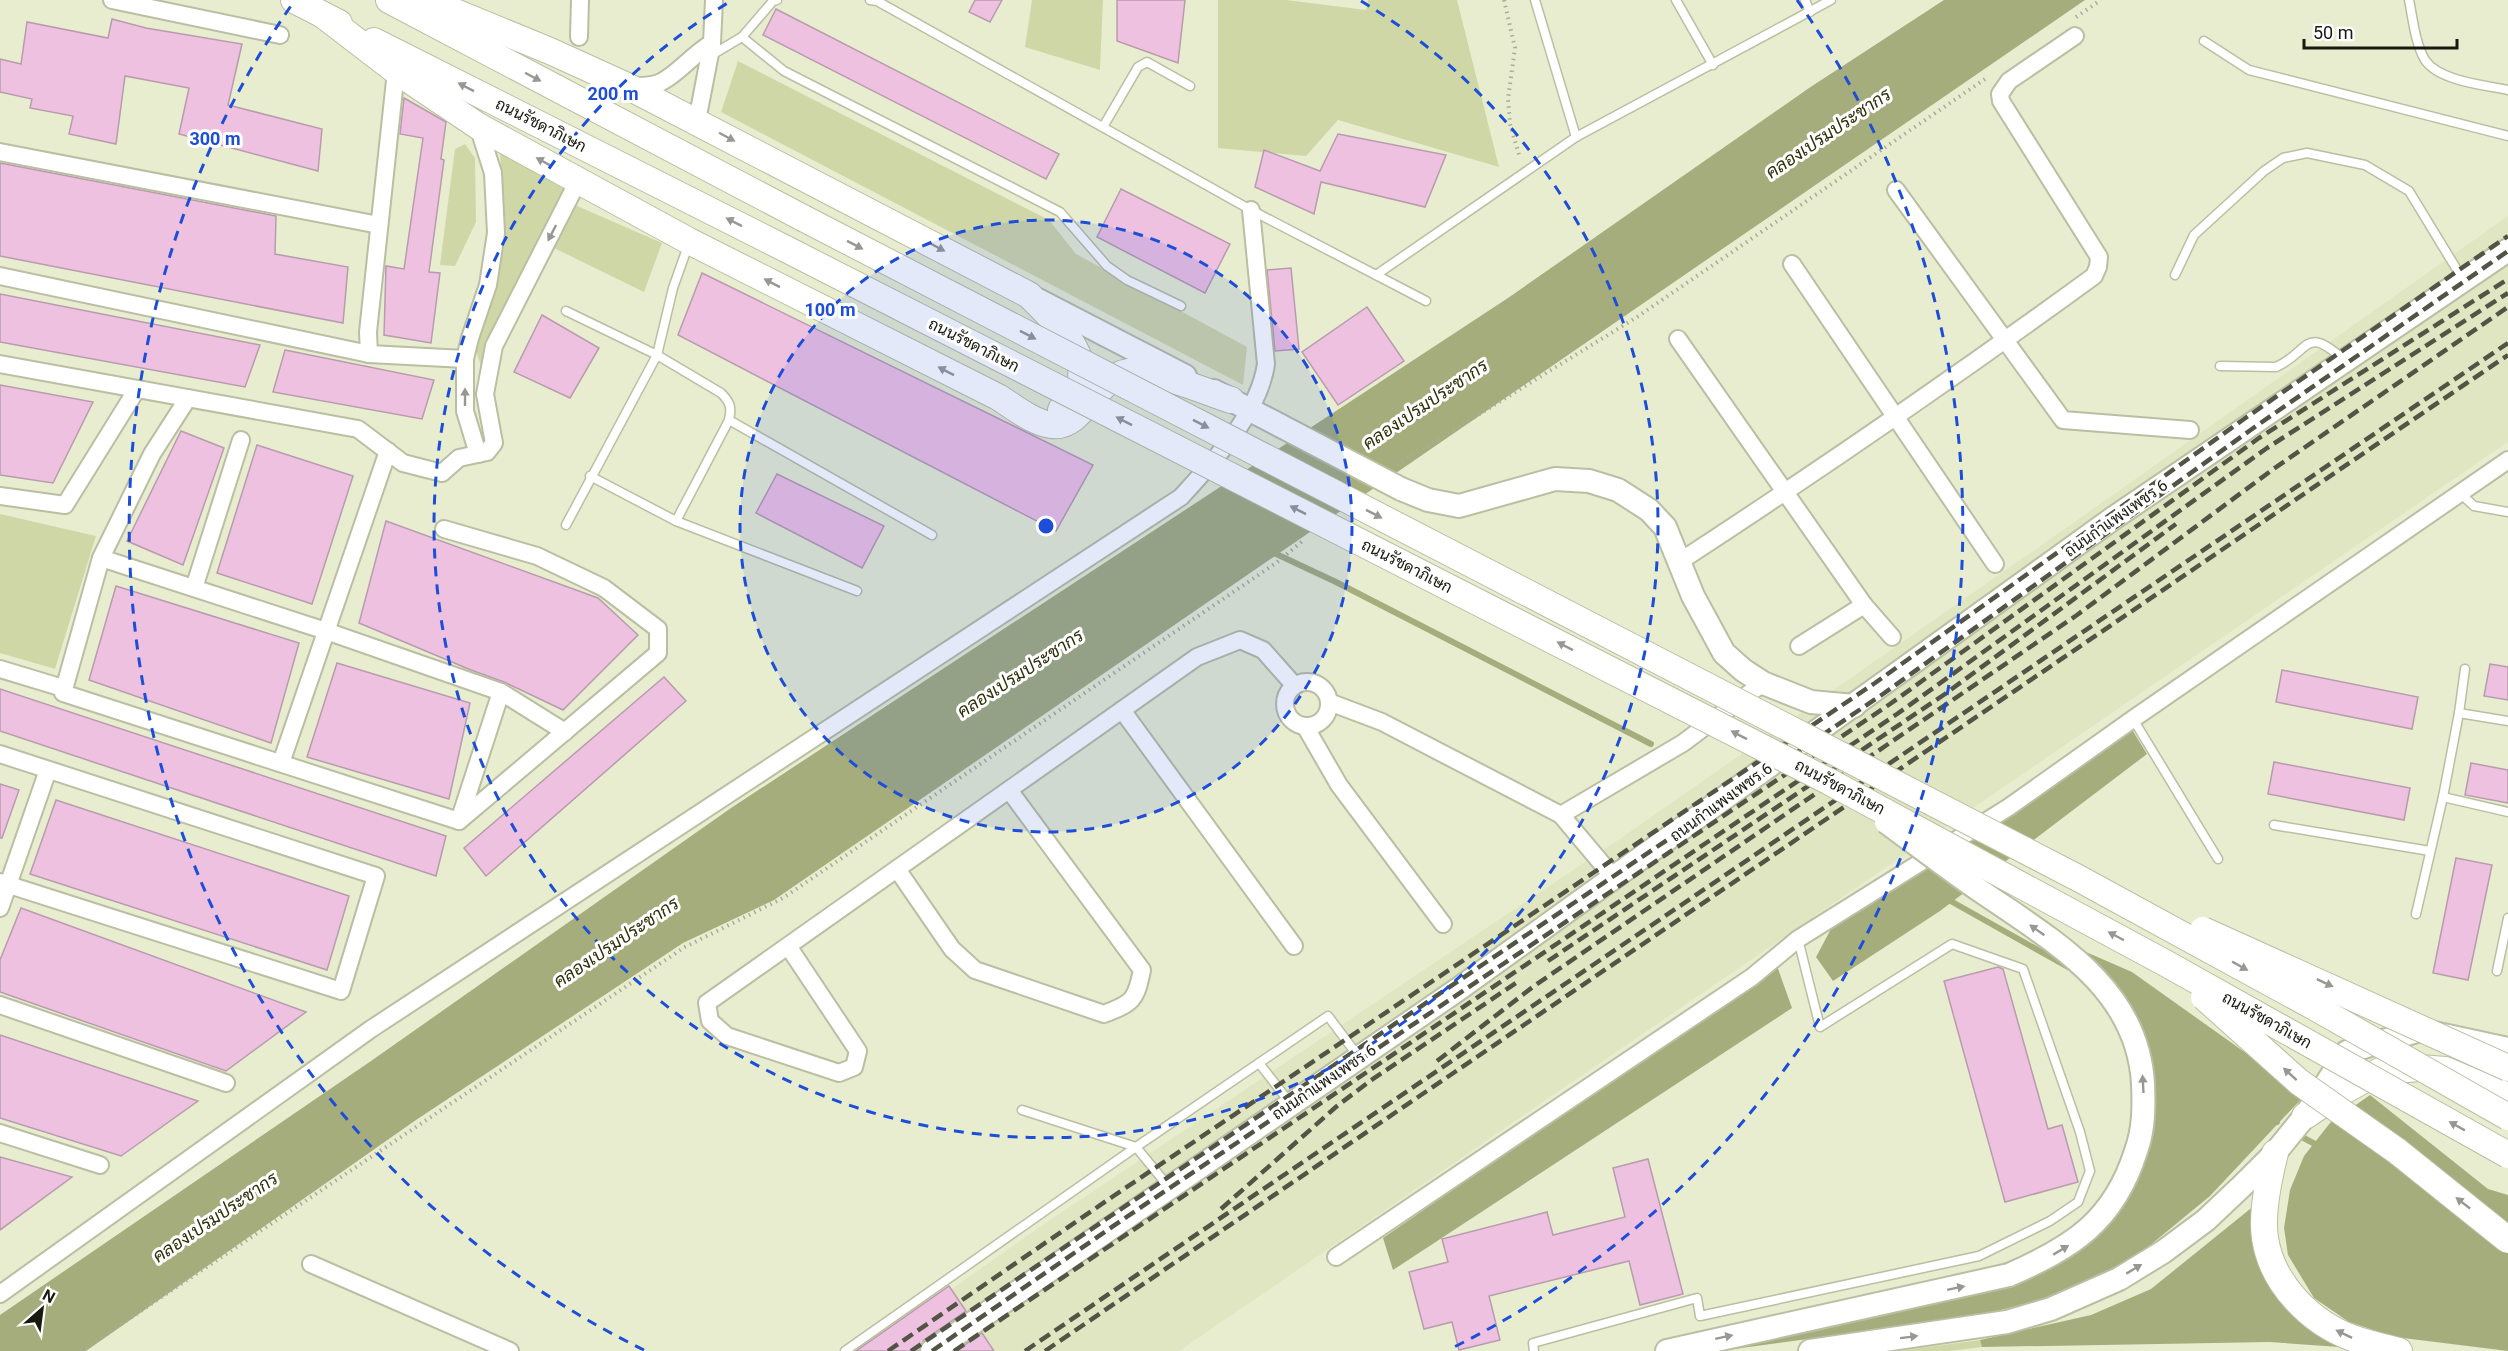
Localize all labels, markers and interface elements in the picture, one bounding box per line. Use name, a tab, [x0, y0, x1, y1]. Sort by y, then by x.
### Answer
scale bar	[2304, 12, 2457, 50]
text: 50 m	[2313, 22, 2353, 43]
one-way arrow	[525, 72, 542, 82]
one-way arrow	[457, 82, 474, 92]
text: 200 m	[587, 83, 639, 104]
water label: คลองเปรมประชากร	[1762, 83, 1895, 183]
street label: ถนนรัชดาภิเษก	[492, 93, 590, 156]
text: 300 m	[189, 128, 241, 149]
one-way arrow	[719, 132, 736, 142]
one-way arrow	[535, 157, 552, 167]
one-way arrow	[725, 217, 742, 227]
one-way arrow	[547, 225, 557, 242]
one-way arrow	[846, 240, 863, 250]
one-way arrow	[928, 242, 945, 252]
one-way arrow	[763, 278, 780, 288]
text: 100 m	[804, 299, 856, 320]
street label: ถนนรัชดาภิเษก	[925, 313, 1023, 376]
one-way arrow	[1019, 329, 1037, 339]
water label: คลองเปรมประชากร	[1359, 354, 1492, 454]
one-way arrow	[937, 366, 954, 376]
one-way arrow	[460, 388, 470, 407]
one-way arrow	[1115, 416, 1132, 426]
one-way arrow	[1193, 419, 1210, 429]
street label: ถนนกำแพงเพชร 6	[2061, 475, 2171, 561]
one-way arrow	[1289, 505, 1306, 515]
one-way arrow	[1366, 509, 1383, 519]
centre of rings	[1036, 516, 1056, 536]
street label: ถนนรัชดาภิเษก	[1358, 534, 1456, 597]
water label: คลองเปรมประชากร	[953, 624, 1088, 722]
one-way arrow	[1556, 641, 1573, 651]
one-way arrow	[1730, 730, 1747, 740]
street label: ถนนรัชดาภิเษก	[1792, 754, 1889, 819]
street label: ถนนกำแพงเพชร 6	[1666, 759, 1776, 845]
water label: คลองเปรมประชากร	[550, 892, 683, 992]
one-way arrow	[2030, 924, 2046, 936]
one-way arrow	[2107, 931, 2124, 941]
one-way arrow	[2231, 961, 2248, 971]
one-way arrow	[2316, 979, 2333, 988]
street label: ถนนรัชดาภิเษก	[2219, 987, 2315, 1052]
street label: ถนนกำแพงเพชร 6	[1268, 1040, 1380, 1124]
one-way arrow	[2283, 1068, 2298, 1081]
one-way arrow	[2139, 1075, 2148, 1094]
one-way arrow	[2449, 1121, 2465, 1132]
water label: คลองเปรมประชากร	[149, 1167, 282, 1267]
one-way arrow	[2455, 1198, 2470, 1210]
one-way arrow	[2053, 1244, 2069, 1255]
one-way arrow	[2126, 1264, 2142, 1275]
north arrow	[12, 1279, 72, 1339]
one-way arrow	[1947, 1282, 1965, 1292]
text: N	[39, 1285, 58, 1307]
one-way arrow	[2335, 1329, 2352, 1338]
one-way arrow	[1715, 1332, 1734, 1341]
one-way arrow	[1900, 1332, 1919, 1341]

